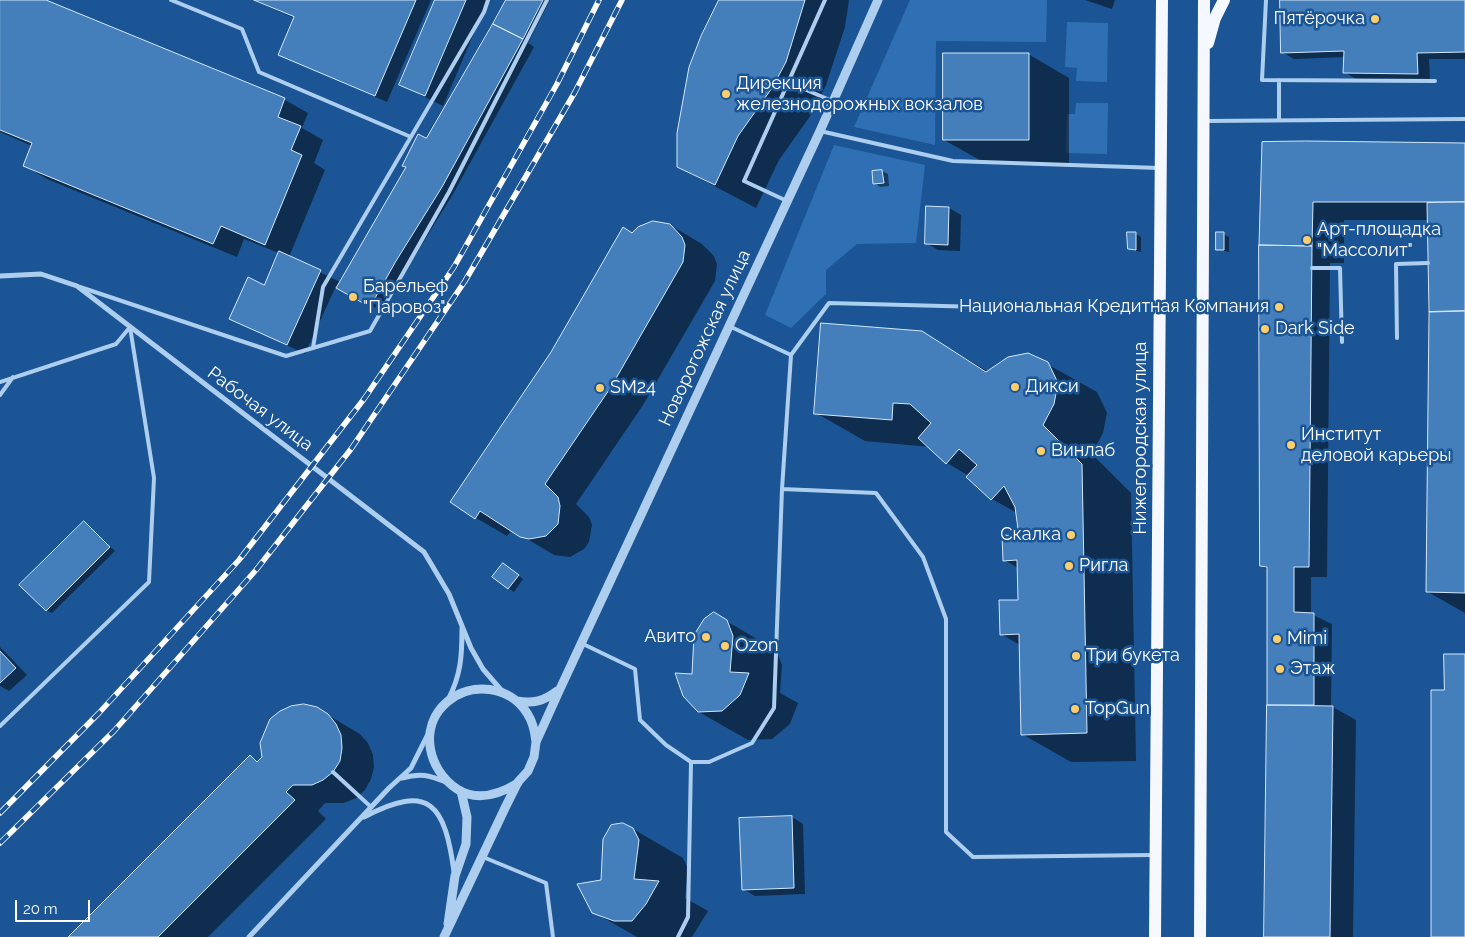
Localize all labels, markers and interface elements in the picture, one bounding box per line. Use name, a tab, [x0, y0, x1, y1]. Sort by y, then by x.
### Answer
place label: Пятёрочка	[1273, 8, 1365, 30]
marker: Пятёрочка	[1369, 13, 1381, 25]
place label: Дирекция железнодорожных вокзалов	[736, 73, 983, 116]
marker: Дирекция железнодорожных вокзалов	[720, 88, 732, 100]
place label: Арт-площадка "Массолит"	[1317, 219, 1441, 262]
marker: Арт-площадка "Массолит"	[1301, 234, 1313, 246]
street label: Новорогожская улица	[655, 246, 755, 430]
place label: Барельеф "Паровоз"	[363, 276, 448, 318]
marker: Барельеф "Паровоз"	[347, 291, 359, 303]
place label: Национальная Кредитная Компания	[959, 296, 1269, 318]
marker: Национальная Кредитная Компания	[1273, 301, 1285, 313]
place label: Dark Side	[1275, 318, 1355, 340]
marker: Dark Side	[1259, 323, 1271, 335]
street label: Нижегородская улица	[1130, 342, 1152, 534]
street label: Рабочая улица	[203, 362, 317, 456]
place label: Дикси	[1025, 376, 1079, 398]
place label: SM24	[610, 377, 656, 399]
marker: Дикси	[1009, 381, 1021, 393]
marker: SM24	[594, 382, 606, 394]
place label: Институт деловой карьеры	[1301, 424, 1451, 466]
marker: Институт деловой карьеры	[1285, 439, 1297, 451]
place label: Винлаб	[1051, 440, 1115, 462]
marker: Винлаб	[1035, 445, 1047, 457]
place label: Скалка	[1000, 524, 1061, 546]
marker: Скалка	[1065, 529, 1077, 541]
place label: Ригла	[1079, 555, 1128, 577]
marker: Ригла	[1063, 560, 1075, 572]
place label: Авито	[644, 626, 696, 648]
place label: Mimi	[1287, 628, 1327, 650]
marker: Авито	[700, 631, 712, 643]
marker: Mimi	[1271, 633, 1283, 645]
place label: Ozon	[735, 635, 778, 657]
marker: Ozon	[719, 640, 731, 652]
place label: Три букета	[1086, 645, 1180, 667]
marker: Три букета	[1070, 650, 1082, 662]
place label: Этаж	[1290, 658, 1335, 680]
marker: Этаж	[1274, 663, 1286, 675]
place label: TopGun	[1085, 698, 1150, 720]
marker: TopGun	[1069, 703, 1081, 715]
scale bar	[18, 890, 92, 922]
text: 20 m	[23, 900, 58, 918]

